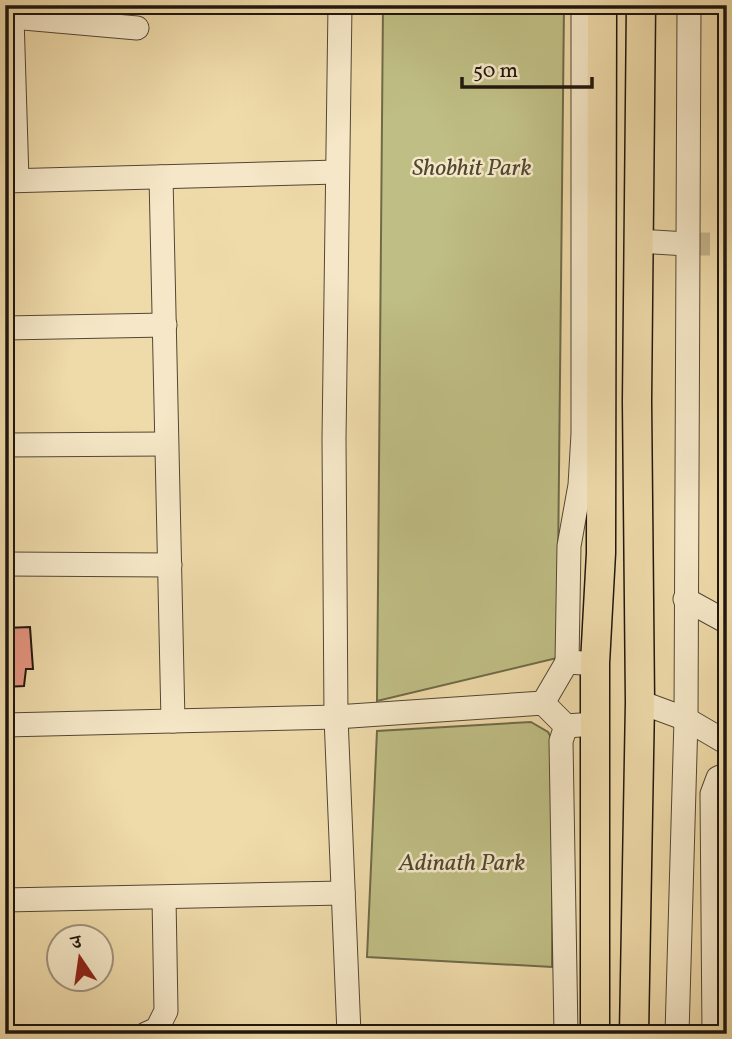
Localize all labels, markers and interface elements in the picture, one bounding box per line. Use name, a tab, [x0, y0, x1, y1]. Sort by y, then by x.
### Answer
scale bar	[462, 46, 592, 90]
text: 50 m	[473, 57, 518, 86]
park label: Shobhit Park	[412, 152, 532, 186]
park label: Adinath Park	[398, 847, 525, 881]
north arrow	[46, 923, 116, 993]
text: उ	[67, 929, 86, 958]

